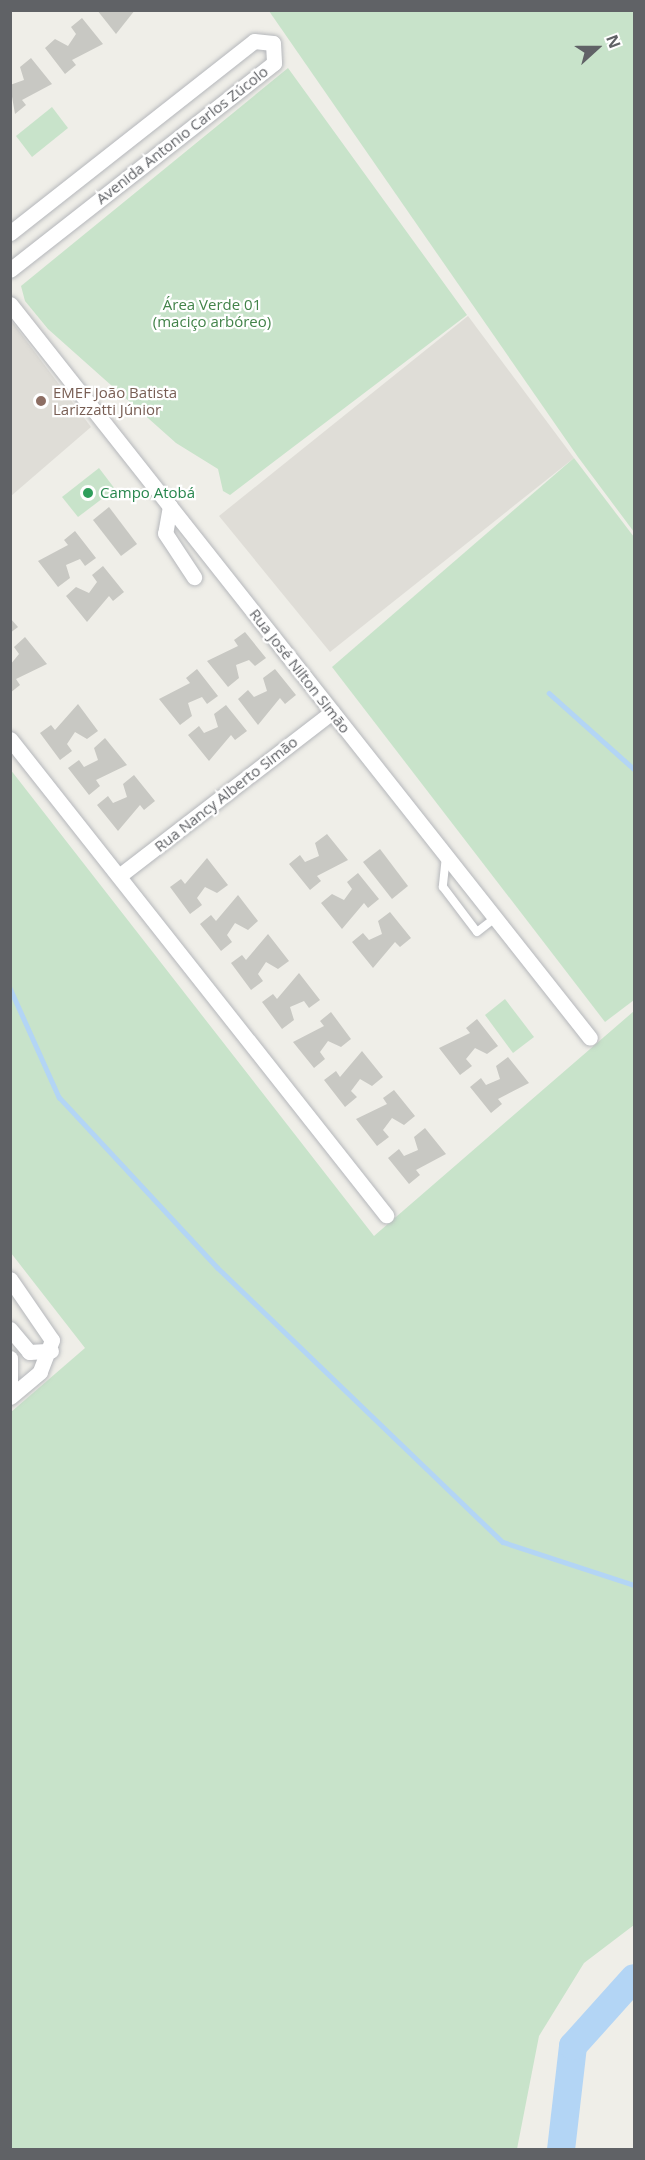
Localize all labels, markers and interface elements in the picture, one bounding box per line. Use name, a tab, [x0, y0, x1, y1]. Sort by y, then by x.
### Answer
north arrow	[567, 18, 627, 78]
text: N	[601, 32, 626, 52]
street label: Avenida Antonio Carlos Zúcolo	[92, 62, 272, 208]
park label: Área Verde 01 (maciço arbóreo)	[153, 295, 271, 330]
place label: EMEF João Batista Larizzatti Júnior	[53, 383, 177, 418]
marker: EMEF João Batista Larizzatti Júnior	[34, 394, 48, 408]
place label: Campo Atobá	[100, 484, 195, 502]
marker: Campo Atobá	[81, 486, 95, 500]
street label: Rua José Nilton Simão	[246, 605, 354, 737]
street label: Rua Nancy Alberto Simão	[151, 733, 301, 855]

